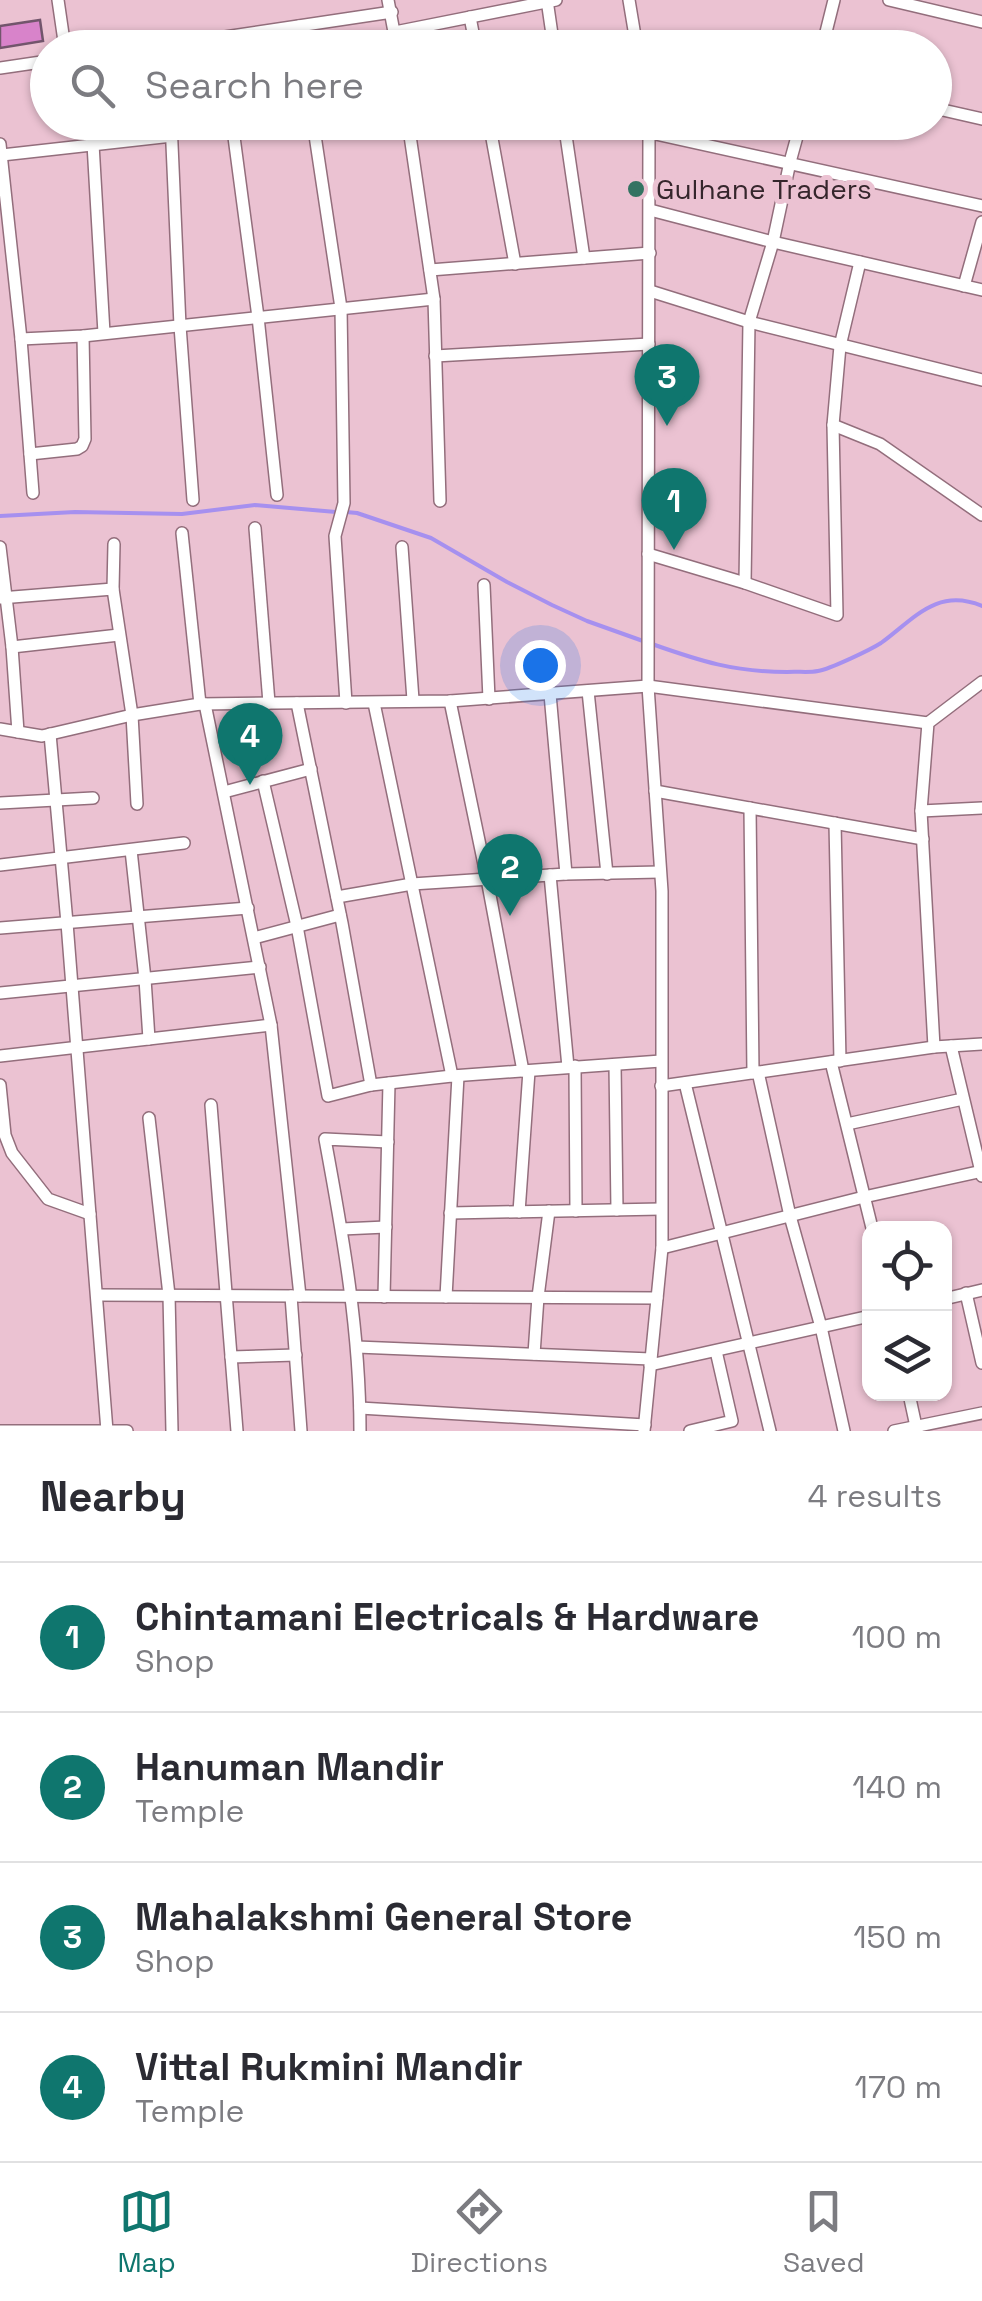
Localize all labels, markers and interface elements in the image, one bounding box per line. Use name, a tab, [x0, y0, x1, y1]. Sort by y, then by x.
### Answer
search box	[30, 30, 952, 140]
icon: search	[65, 58, 120, 113]
text: Search here	[145, 61, 364, 109]
place label: Gulhane Traders	[656, 171, 872, 207]
marker: Gulhane Traders	[625, 178, 647, 200]
pin: 3	[634, 344, 700, 426]
pin: 1	[642, 468, 706, 550]
your location	[515, 640, 566, 691]
pin: 4	[218, 702, 282, 785]
pin: 2	[478, 834, 542, 916]
map controls	[862, 1221, 952, 1401]
button: locate	[862, 1221, 952, 1311]
button: layers	[862, 1311, 952, 1401]
text: Nearby	[40, 1470, 186, 1523]
text: 4 results	[807, 1476, 942, 1516]
text: Chintamani Electricals & Hardware	[135, 1593, 760, 1641]
text: 1	[65, 1617, 80, 1657]
text: 100 m	[852, 1617, 942, 1657]
text: Shop	[135, 1641, 215, 1681]
text: Hanuman Mandir	[135, 1743, 444, 1791]
text: 2	[63, 1767, 82, 1807]
text: 140 m	[852, 1767, 942, 1807]
text: Temple	[135, 1791, 244, 1831]
text: Mahalakshmi General Store	[135, 1893, 632, 1941]
text: 3	[63, 1917, 82, 1957]
text: 150 m	[853, 1917, 942, 1957]
text: Shop	[135, 1941, 215, 1981]
text: Vittal Rukmini Mandir	[135, 2043, 523, 2091]
text: 4	[62, 2067, 83, 2107]
text: 170 m	[855, 2067, 942, 2107]
text: Temple	[135, 2091, 244, 2131]
tab: Map	[117, 2184, 176, 2280]
tab: Directions	[411, 2184, 548, 2280]
tab: Saved	[783, 2184, 865, 2280]

